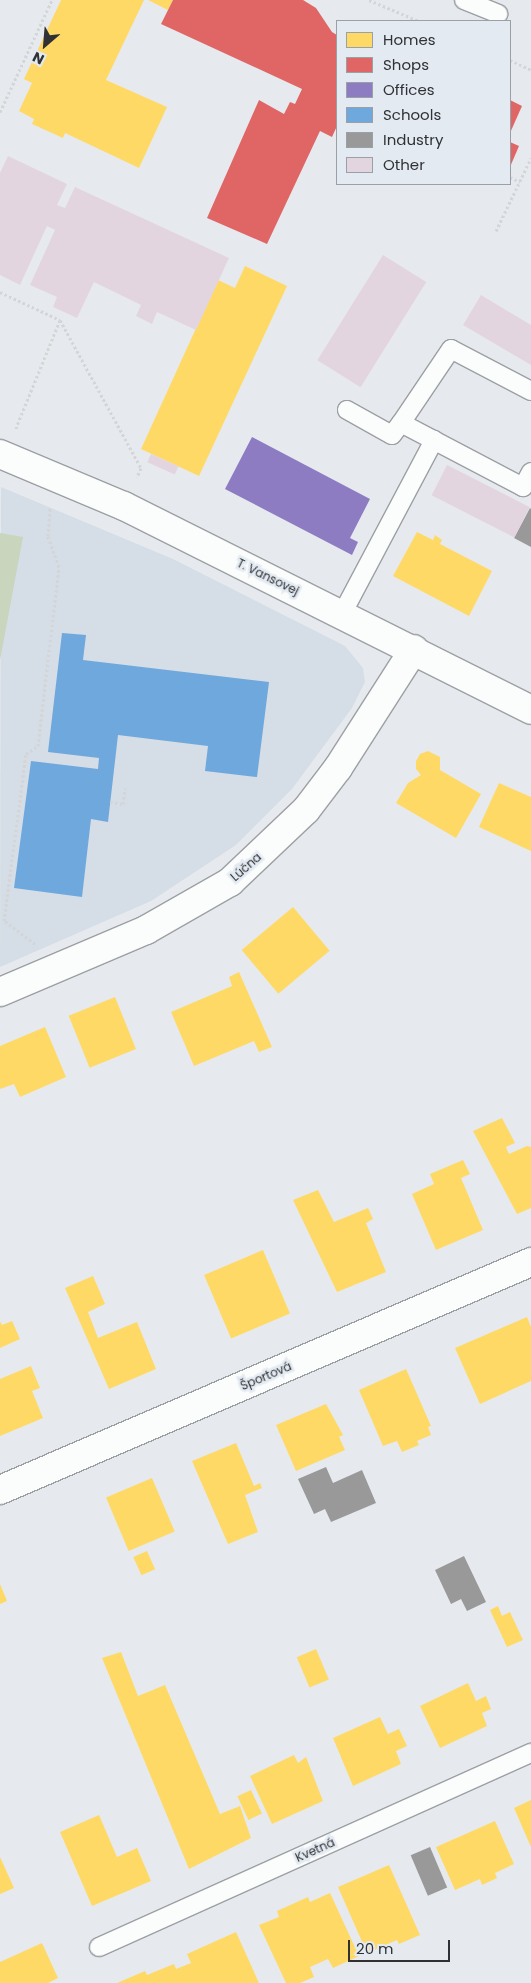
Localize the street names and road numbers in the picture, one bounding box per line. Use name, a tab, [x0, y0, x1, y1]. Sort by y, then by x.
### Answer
street label: T. Vansovej	[235, 556, 301, 598]
street label: Lúčna	[228, 850, 264, 884]
street label: Športová	[238, 1359, 294, 1393]
street label: Kvetná	[293, 1835, 337, 1865]

